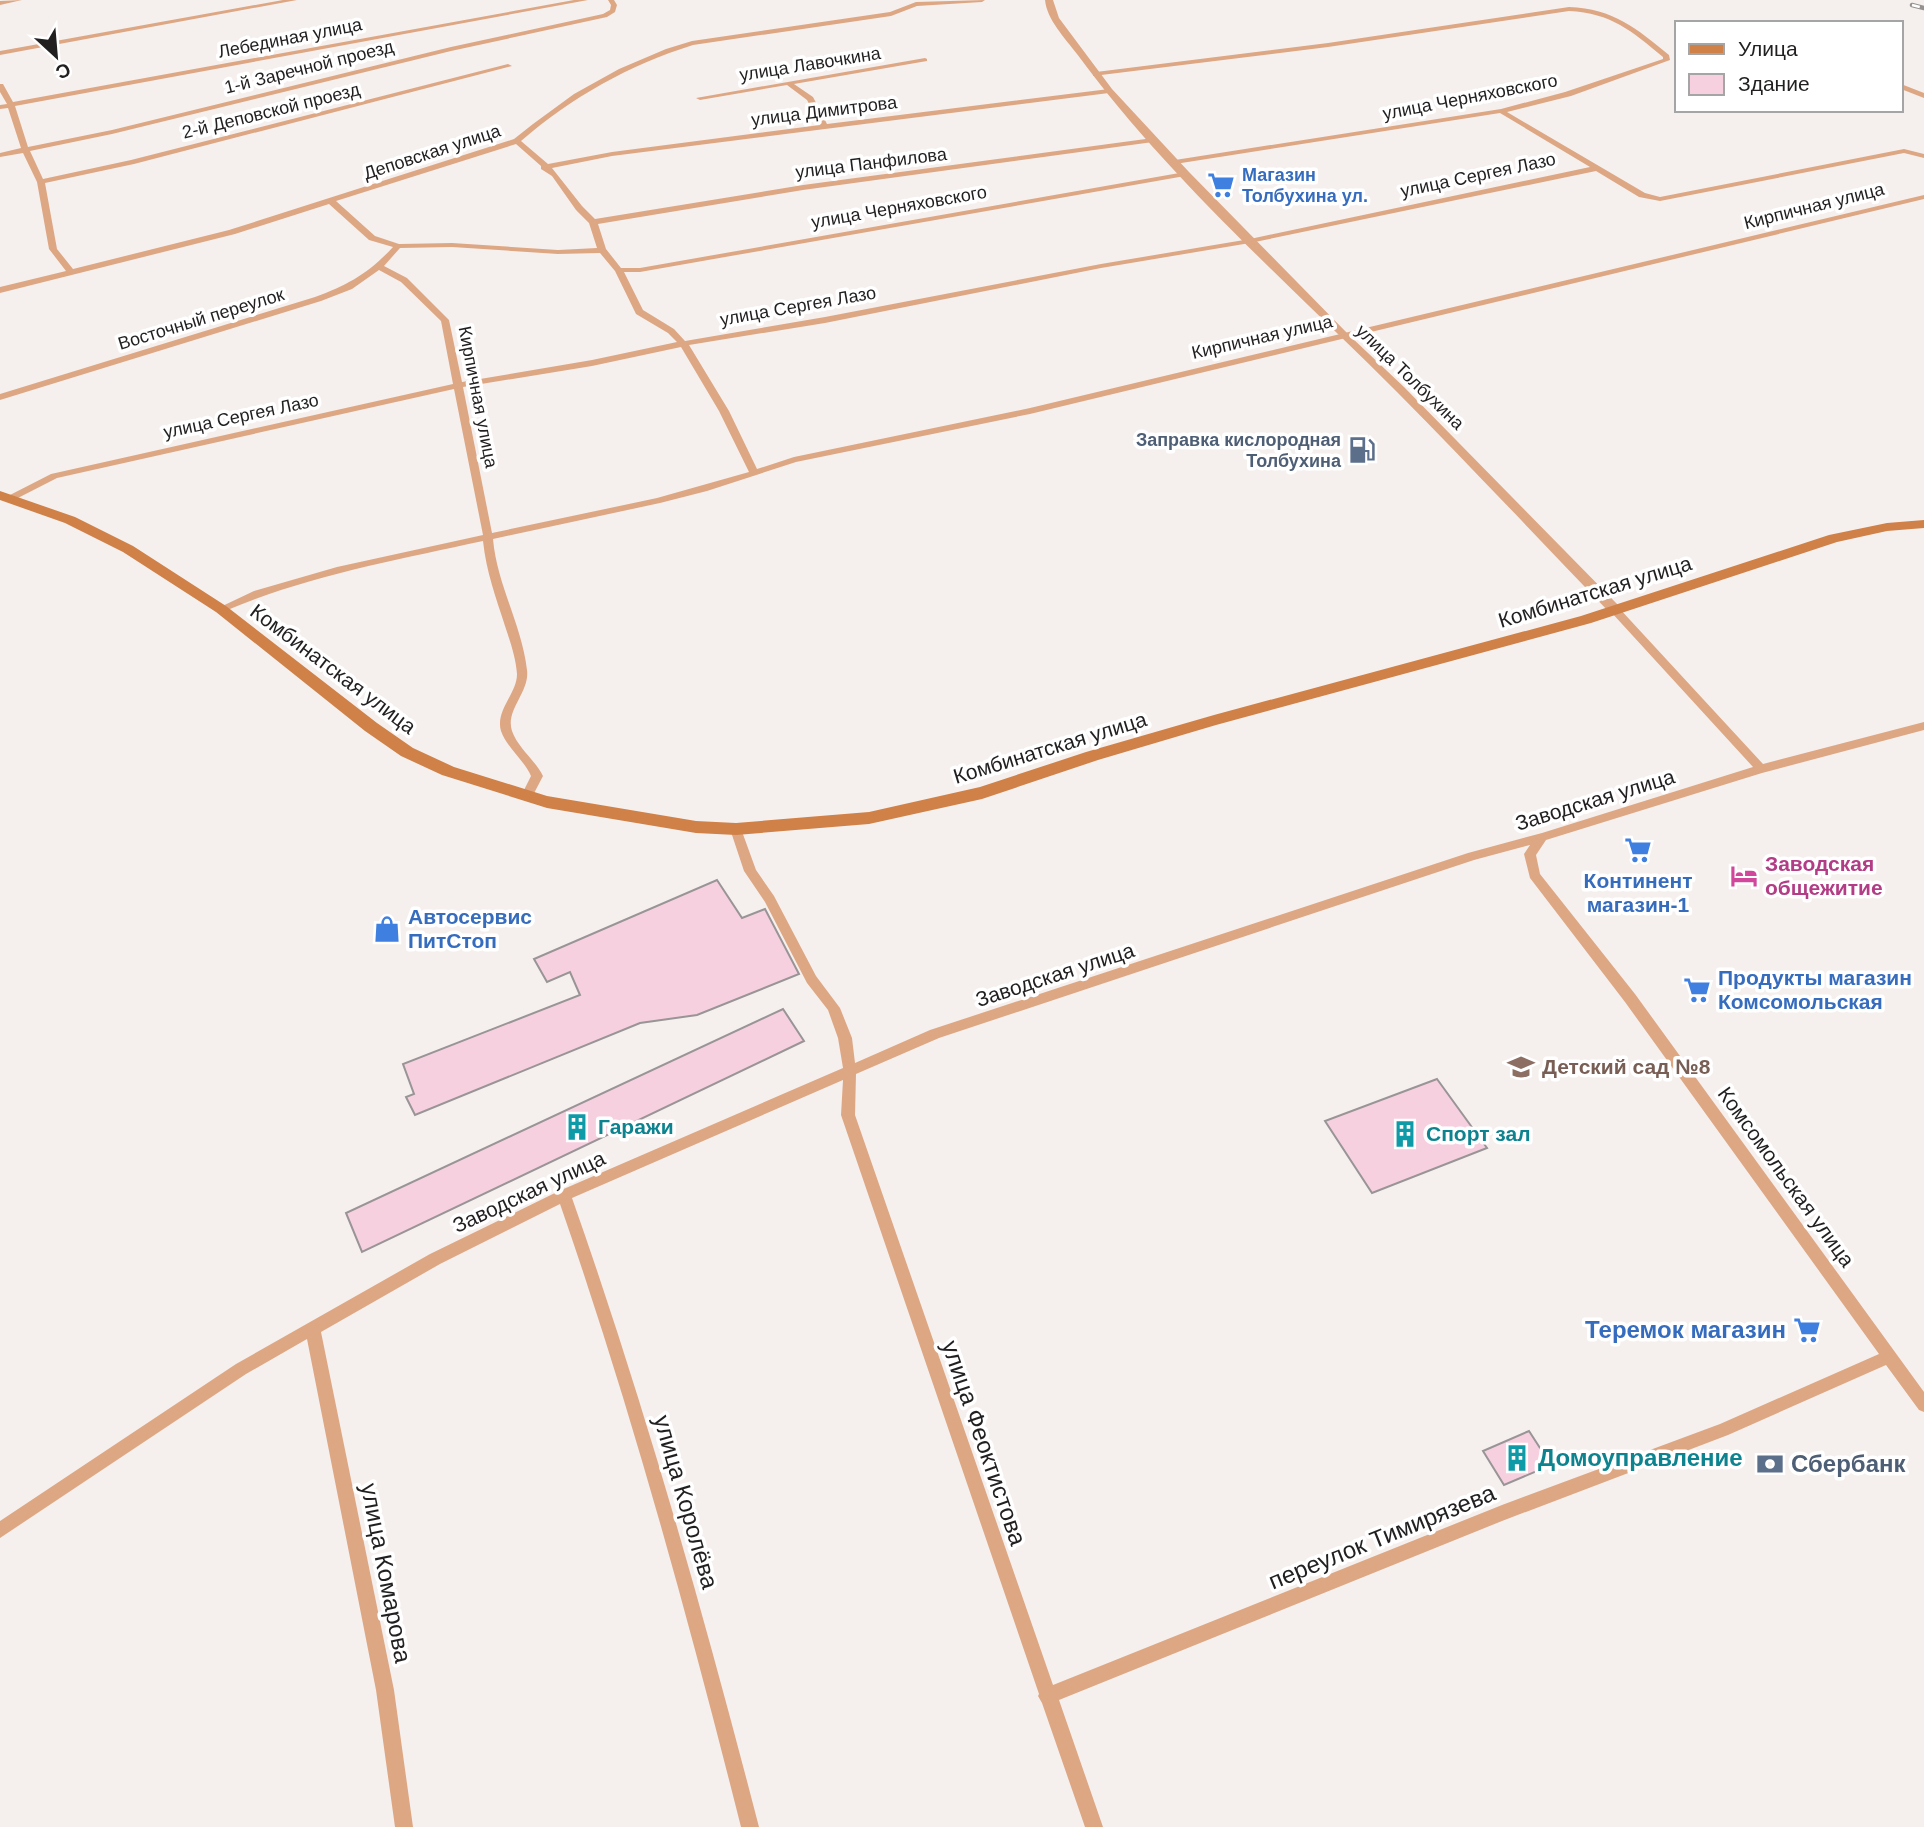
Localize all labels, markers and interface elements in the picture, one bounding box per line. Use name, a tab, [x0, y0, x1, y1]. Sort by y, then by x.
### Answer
street label: Лебединая улица	[216, 14, 365, 62]
north arrow	[21, 21, 91, 91]
legend	[1675, 21, 1903, 112]
street label: 1-й Заречной проезд	[222, 36, 396, 98]
text: Улица	[1738, 37, 1798, 60]
street label: улица Лавочкина	[738, 43, 883, 85]
text: С	[52, 58, 74, 83]
street label: улица Черняховского	[1381, 70, 1559, 124]
text: Здание	[1738, 72, 1810, 95]
street label: 2-й Деповской проезд	[180, 79, 362, 143]
street label: улица Димитрова	[750, 92, 899, 130]
street label: Деповская улица	[361, 120, 504, 184]
street label: улица Панфилова	[794, 144, 949, 182]
street label: улица Сергея Лазо	[1399, 149, 1557, 201]
place label: Магазин Толбухина ул.	[1242, 165, 1368, 206]
supermarket icon: Магазин Толбухина ул.	[1206, 170, 1236, 200]
street label: Кирпичная улица	[1742, 179, 1887, 233]
street label: улица Черняховского	[810, 182, 988, 232]
street label: улица Сергея Лазо	[718, 282, 878, 330]
street label: Восточный переулок	[115, 284, 287, 354]
street label: Кирпичная улица	[1190, 311, 1335, 363]
street label: улица Толбухина	[1352, 320, 1469, 434]
street label: Кирпичная улица	[454, 324, 502, 471]
street label: улица Сергея Лазо	[162, 390, 320, 442]
place label: Заправка кислородная Толбухина	[1136, 430, 1342, 471]
fuel station icon: Заправка кислородная Толбухина	[1347, 435, 1377, 465]
street label: Комбинатская улица	[1495, 551, 1695, 632]
street label: Комбинатская улица	[246, 599, 421, 738]
street label: Комбинатская улица	[950, 707, 1150, 788]
street label: Заводская улица	[1512, 764, 1678, 835]
supermarket icon: Континент магазин-1	[1623, 835, 1653, 865]
place label: Заводская общежитие	[1765, 852, 1883, 899]
hotel icon: Заводская общежитие	[1729, 861, 1759, 891]
place label: Континент магазин-1	[1584, 869, 1692, 916]
place label: Автосервис ПитСтоп	[408, 905, 532, 952]
shop icon: Автосервис ПитСтоп	[372, 914, 402, 944]
street label: Заводская улица	[973, 938, 1137, 1011]
place label: Продукты магазин Комсомольская	[1718, 966, 1912, 1013]
supermarket icon: Продукты магазин Комсомольская	[1682, 975, 1712, 1005]
school or university icon: Детский сад №8	[1506, 1052, 1536, 1082]
place label: Детский сад №8	[1542, 1055, 1711, 1078]
street label: Комсомольская улица	[1714, 1082, 1859, 1271]
building icon: Гаражи	[562, 1112, 592, 1142]
place label: Гаражи	[598, 1115, 674, 1138]
building icon: Спорт зал	[1390, 1119, 1420, 1149]
place label: Спорт зал	[1426, 1122, 1531, 1145]
street label: Заводская улица	[449, 1146, 609, 1237]
supermarket icon: Теремок магазин	[1792, 1315, 1822, 1345]
place label: Теремок магазин	[1585, 1316, 1786, 1343]
street label: улица Феоктистова	[937, 1337, 1032, 1549]
street label: улица Королёва	[649, 1412, 724, 1592]
building icon: Домоуправление	[1502, 1443, 1532, 1473]
place label: Домоуправление	[1538, 1444, 1743, 1471]
bank icon: Сбербанк	[1755, 1449, 1785, 1479]
place label: Сбербанк	[1791, 1450, 1907, 1477]
street label: переулок Тимирязева	[1265, 1478, 1500, 1594]
street label: улица Комарова	[356, 1481, 417, 1666]

